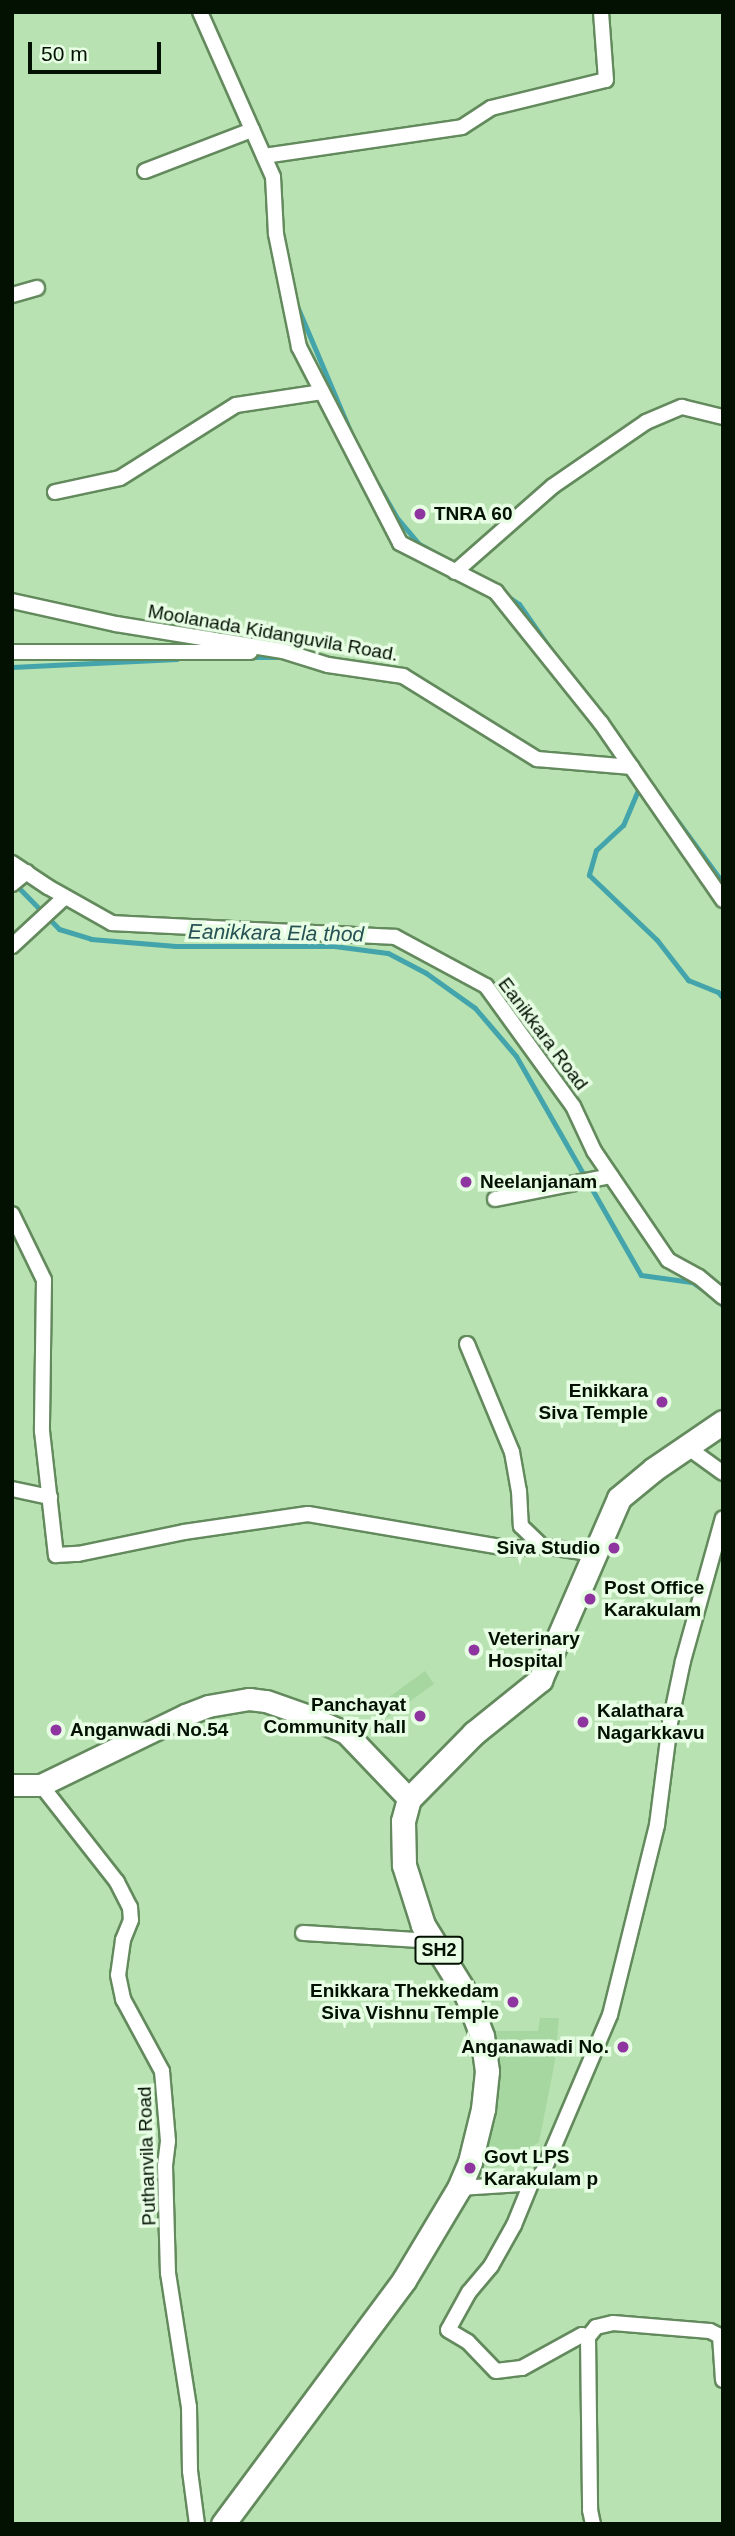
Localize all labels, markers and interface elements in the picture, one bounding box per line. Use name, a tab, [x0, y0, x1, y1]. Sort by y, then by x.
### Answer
scale bar	[32, 28, 164, 72]
text: 50 m	[41, 42, 88, 65]
place label: TNRA 60	[434, 503, 513, 525]
marker: TNRA 60	[412, 506, 428, 522]
street label: Moolanada Kidanguvila Road.	[146, 600, 400, 666]
water label: Eanikkara Ela thod	[188, 919, 364, 947]
street label: Eanikkara Road	[493, 973, 593, 1095]
place label: Neelanjanam	[480, 1171, 597, 1193]
marker: Neelanjanam	[458, 1174, 474, 1190]
place label: Enikkara Siva Temple	[539, 1380, 648, 1424]
marker: Enikkara Siva Temple	[654, 1394, 670, 1410]
place label: Siva Studio	[497, 1537, 600, 1559]
marker: Siva Studio	[606, 1540, 622, 1556]
place label: Post Office Karakulam	[604, 1577, 704, 1621]
marker: Post Office Karakulam	[582, 1591, 598, 1607]
place label: Veterinary Hospital	[488, 1628, 580, 1672]
marker: Veterinary Hospital	[466, 1642, 482, 1658]
place label: Panchayat Community hall	[263, 1694, 406, 1738]
place label: Kalathara Nagarkkavu	[597, 1700, 705, 1744]
marker: Panchayat Community hall	[412, 1708, 428, 1724]
marker: Kalathara Nagarkkavu	[575, 1714, 591, 1730]
place label: Anganwadi No.54	[70, 1719, 228, 1741]
marker: Anganwadi No.54	[48, 1722, 64, 1738]
road number: SH2	[413, 1936, 465, 1964]
place label: Enikkara Thekkedam Siva Vishnu Temple	[310, 1980, 499, 2024]
marker: Enikkara Thekkedam Siva Vishnu Temple	[505, 1994, 521, 2010]
place label: Anganawadi No.	[461, 2036, 609, 2058]
marker: Anganawadi No.	[615, 2039, 631, 2055]
street label: Puthanvila Road	[133, 2086, 161, 2226]
place label: Govt LPS Karakulam p	[484, 2146, 598, 2190]
marker: Govt LPS Karakulam p	[462, 2160, 478, 2176]

